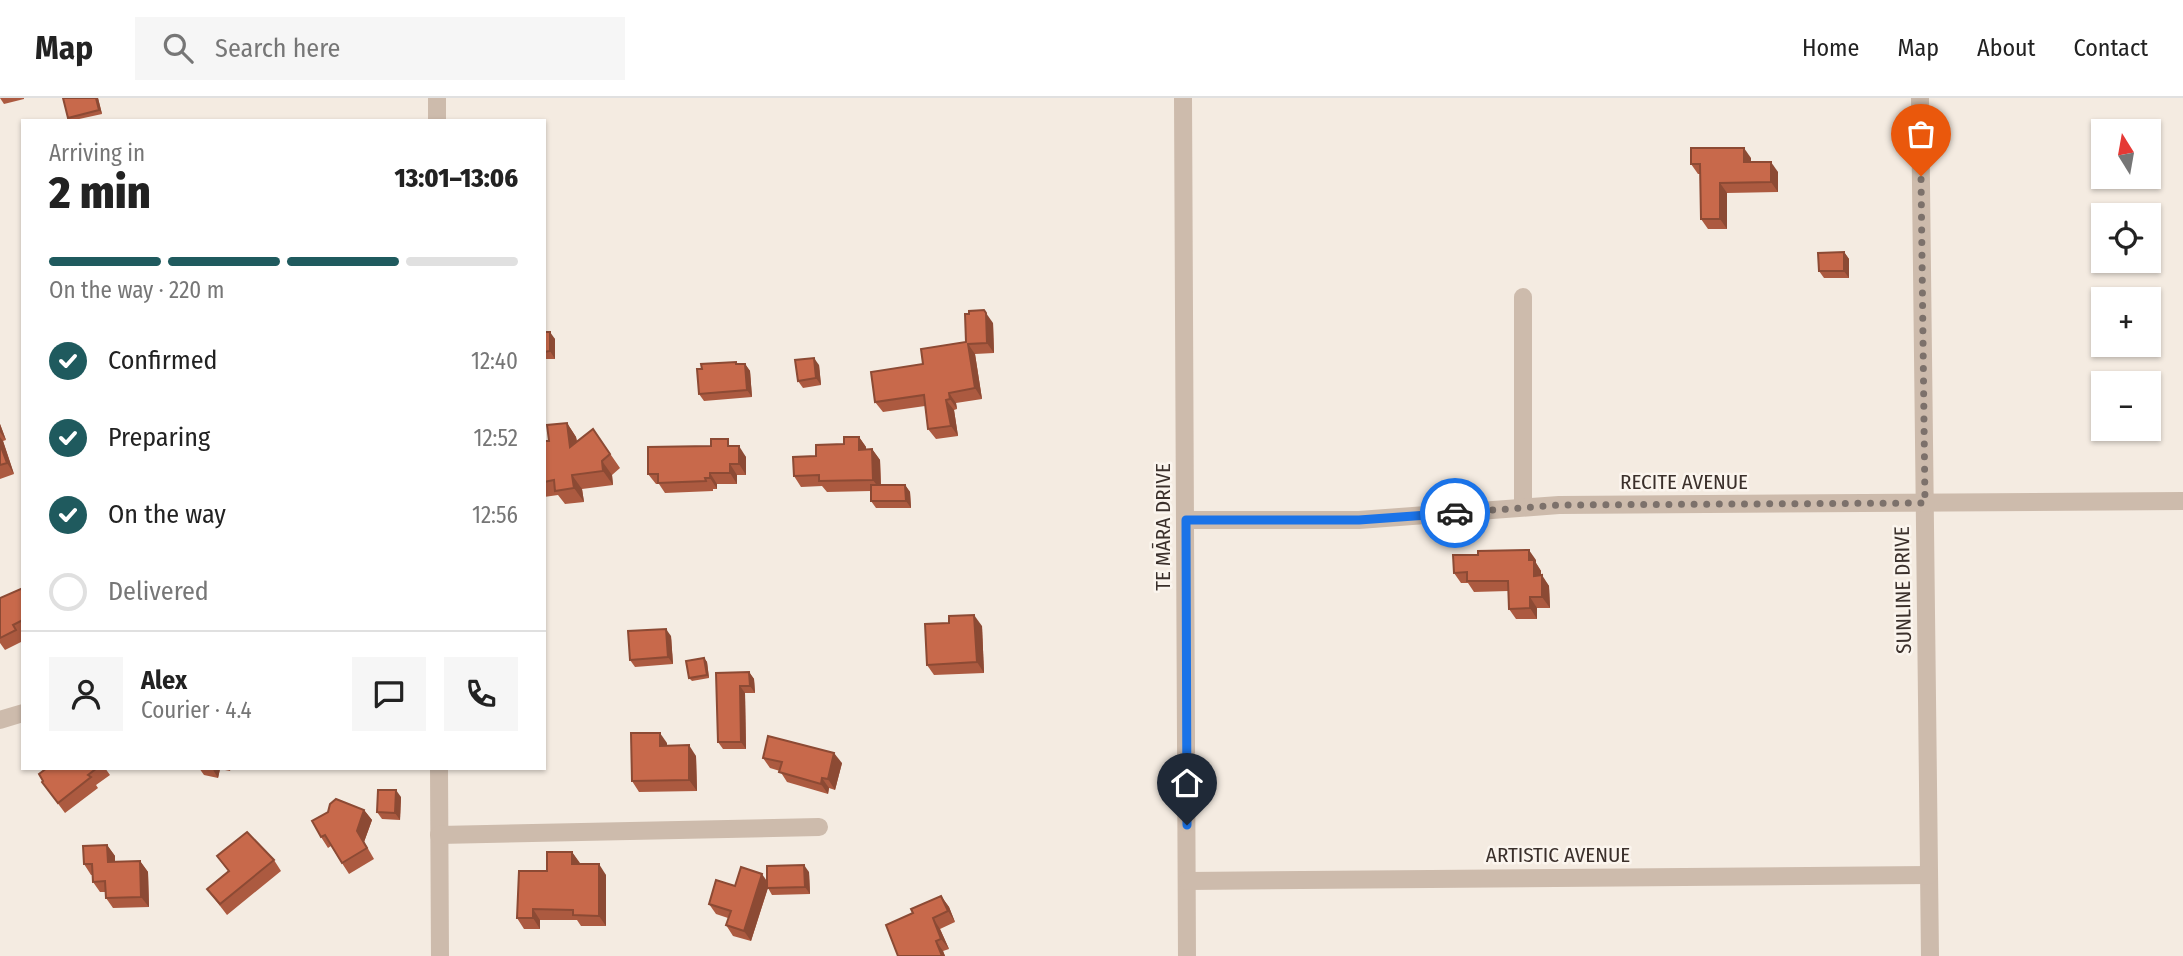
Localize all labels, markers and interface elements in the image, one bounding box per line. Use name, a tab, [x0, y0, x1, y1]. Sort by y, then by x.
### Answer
search box	[135, 17, 625, 80]
text: Map	[35, 28, 93, 68]
icon: search	[159, 29, 197, 67]
text: Search here	[215, 33, 340, 64]
text: Home	[1802, 34, 1859, 62]
text: Map	[1897, 34, 1939, 62]
text: About	[1977, 34, 2035, 62]
text: Contact	[2073, 34, 2148, 62]
pin	[1891, 104, 1951, 176]
icon: bag	[1902, 115, 1940, 153]
north arrow	[2091, 119, 2161, 189]
map controls	[2091, 119, 2161, 441]
text: Arriving in	[49, 139, 145, 167]
text: 13:01–13:06	[395, 163, 518, 194]
text: 2 min	[49, 165, 151, 220]
button: locate	[2091, 203, 2161, 273]
text: On the way · 220 m	[49, 276, 224, 304]
button: +	[2091, 287, 2161, 357]
icon: check	[49, 342, 87, 380]
text: Confirmed	[108, 345, 218, 376]
text: 12:40	[471, 347, 518, 375]
button: −	[2091, 371, 2161, 441]
icon: check	[49, 419, 87, 457]
text: Preparing	[108, 422, 210, 453]
text: 12:52	[473, 424, 518, 452]
street label: TE MĀRA DRIVE	[1150, 463, 1176, 591]
street label: RECITE AVENUE	[1620, 469, 1748, 495]
courier	[1420, 478, 1490, 548]
icon: car	[1436, 494, 1474, 532]
icon: check	[49, 496, 87, 534]
text: On the way	[108, 499, 226, 530]
text: 12:56	[472, 501, 518, 529]
street label: SUNLINE DRIVE	[1889, 526, 1917, 654]
text: Delivered	[108, 576, 209, 607]
button: person	[49, 657, 123, 731]
button: chat	[352, 657, 426, 731]
button: phone	[444, 657, 518, 731]
text: Alex	[141, 665, 187, 696]
text: Courier · 4.4	[141, 696, 252, 724]
pin	[1157, 753, 1217, 825]
icon: home	[1168, 764, 1206, 802]
street label: ARTISTIC AVENUE	[1486, 842, 1630, 868]

